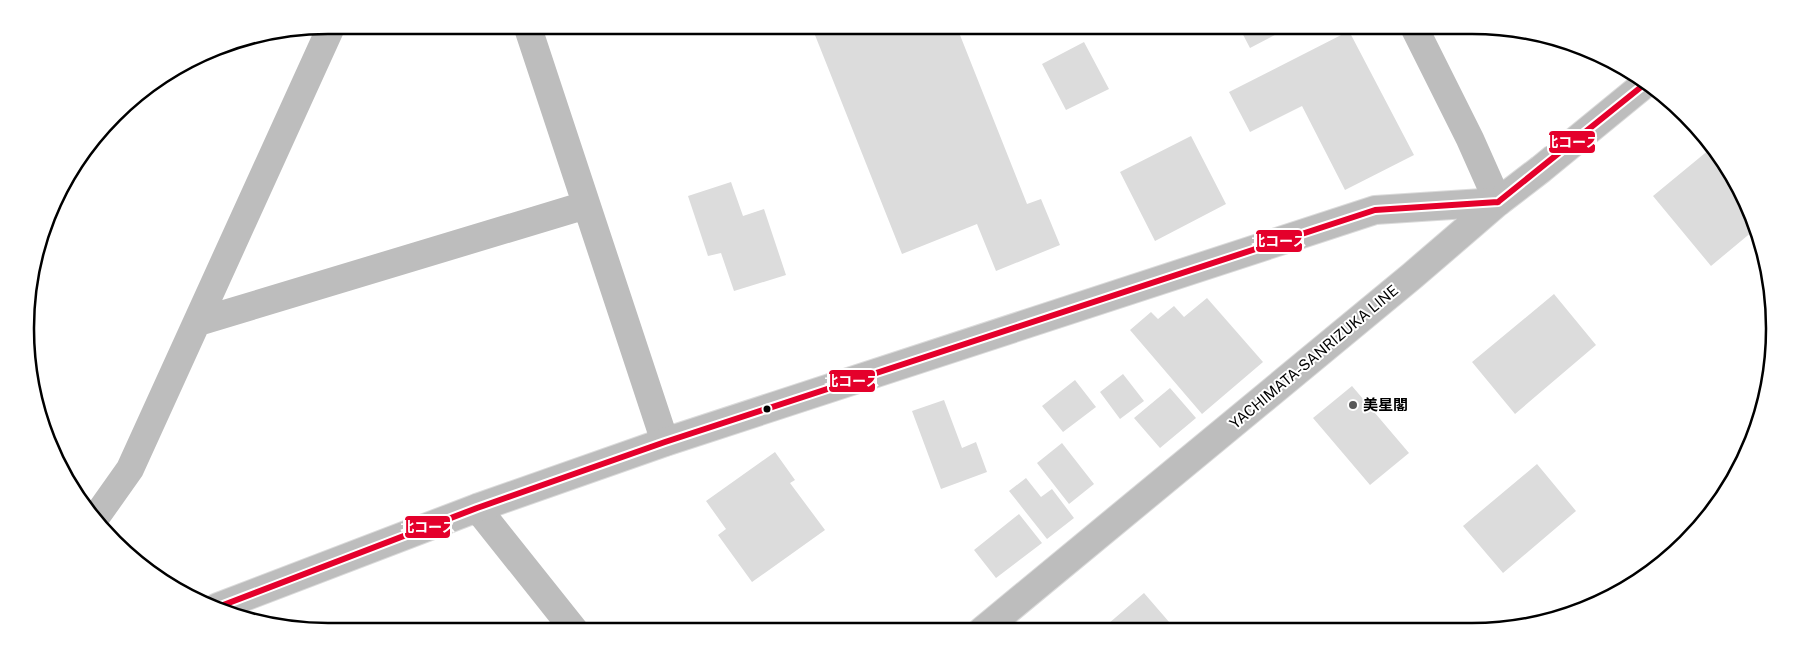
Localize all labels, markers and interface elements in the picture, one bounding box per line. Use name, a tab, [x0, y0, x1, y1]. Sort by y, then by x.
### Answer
line badge: 北コース	[1548, 130, 1596, 154]
text: 北コース	[1544, 134, 1600, 150]
line badge: 北コース	[1255, 229, 1303, 253]
text: 北コース	[1251, 233, 1307, 249]
street label: YACHIMATA-SANRIZUKA LINE	[1226, 281, 1401, 432]
line badge: 北コース	[828, 369, 876, 393]
text: 北コース	[824, 373, 880, 389]
place label: 美星閣	[1363, 396, 1408, 413]
marker: 美星閣	[1347, 399, 1359, 411]
unlabelled marker	[762, 404, 772, 414]
line badge: 北コース	[404, 515, 451, 539]
text: 北コース	[400, 519, 456, 535]

